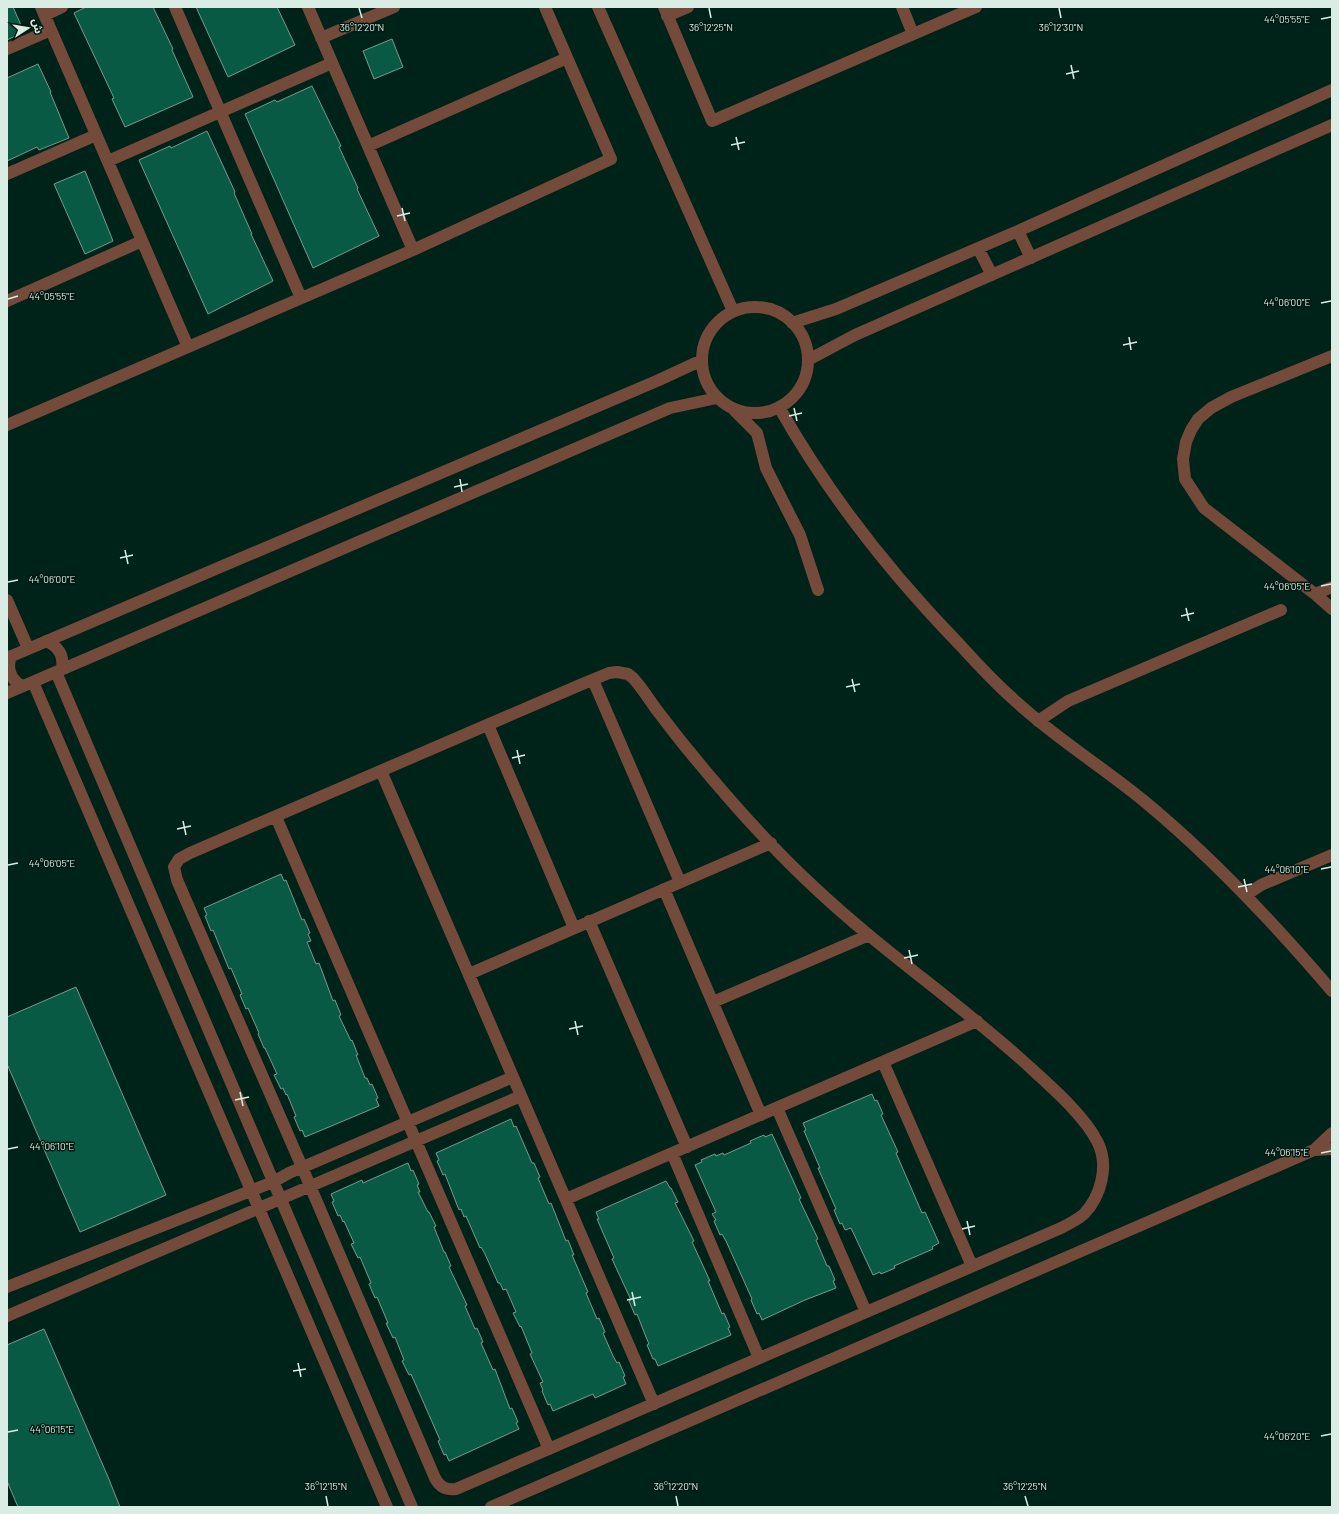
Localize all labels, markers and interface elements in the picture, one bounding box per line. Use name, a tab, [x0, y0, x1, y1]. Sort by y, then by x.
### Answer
north arrow	[8, 8, 48, 48]
text: 44°05'55"E	[1264, 13, 1310, 25]
text: ش	[29, 17, 46, 35]
text: 36°12'20"N	[340, 21, 384, 33]
text: 36°12'25"N	[689, 21, 733, 33]
text: 36°12'30"N	[1039, 21, 1083, 33]
text: 44°05'55"E	[29, 290, 75, 302]
text: 44°06'00"E	[1264, 296, 1310, 308]
text: 44°06'00"E	[29, 573, 75, 585]
text: 44°06'05"E	[1264, 580, 1310, 592]
text: 44°06'05"E	[29, 857, 75, 869]
text: 44°06'10"E	[1265, 863, 1309, 875]
text: 44°06'10"E	[30, 1140, 74, 1152]
text: 44°06'15"E	[1265, 1146, 1309, 1158]
text: 44°06'15"E	[30, 1423, 74, 1435]
text: 44°06'20"E	[1264, 1430, 1310, 1442]
text: 36°12'15"N	[305, 1480, 347, 1492]
text: 36°12'20"N	[654, 1480, 698, 1492]
text: 36°12'25"N	[1003, 1480, 1047, 1492]

